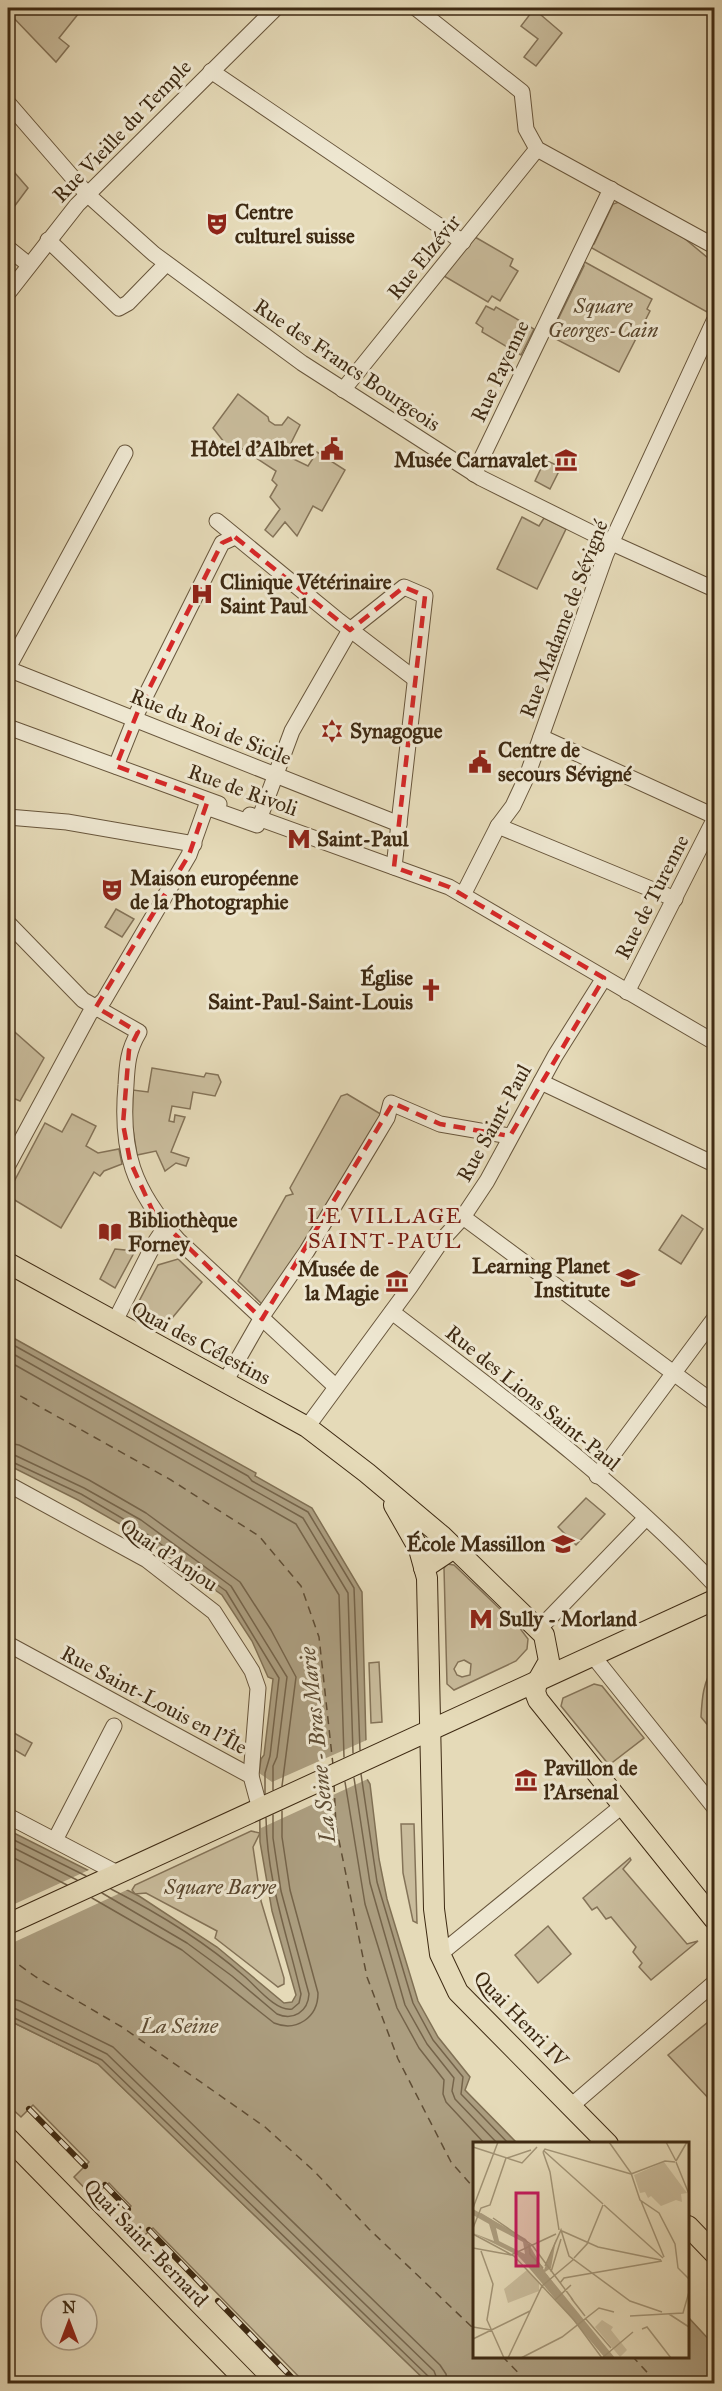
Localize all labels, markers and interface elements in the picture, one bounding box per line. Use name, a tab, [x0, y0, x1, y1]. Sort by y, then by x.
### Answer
street label: Rue Vieille du Temple	[47, 54, 197, 208]
place label: Centre culturel suisse	[235, 199, 355, 249]
street label: Rue Elzévir	[382, 209, 466, 305]
theatre icon: Centre culturel suisse	[204, 211, 230, 237]
street label: Rue des Francs Bourgeois	[249, 293, 445, 437]
park label: Square Georges-Cain	[548, 293, 658, 343]
street label: Rue Payenne	[465, 316, 535, 426]
place label: Hôtel d’Albret	[190, 436, 315, 462]
public building icon: Hôtel d’Albret	[319, 436, 345, 462]
place label: Musée Carnavalet	[394, 447, 549, 473]
museum icon: Musée Carnavalet	[553, 447, 579, 473]
street label: Rue Madame de Sévigné	[514, 516, 614, 722]
place label: Clinique Vétérinaire Saint Paul	[220, 569, 392, 619]
hospital icon: Clinique Vétérinaire Saint Paul	[189, 581, 215, 607]
street label: Rue du Roi de Sicile	[127, 683, 296, 771]
synagogue icon: Synagogue	[319, 718, 345, 744]
place label: Synagogue	[350, 718, 443, 744]
place label: Centre de secours Sévigné	[498, 737, 632, 787]
public building icon: Centre de secours Sévigné	[467, 749, 493, 775]
street label: Rue de Rivoli	[184, 758, 302, 822]
metro station icon: Saint-Paul	[286, 826, 312, 852]
place label: Saint-Paul	[317, 826, 410, 852]
street label: Rue de Turenne	[610, 830, 695, 964]
place label: Maison européenne de la Photographie	[130, 865, 299, 915]
theatre icon: Maison européenne de la Photographie	[99, 877, 125, 903]
place label: Église Saint-Paul-Saint-Louis	[208, 964, 413, 1015]
church icon: Église Saint-Paul-Saint-Louis	[418, 977, 444, 1003]
street label: Rue Saint-Paul	[451, 1059, 537, 1186]
district label: LE VILLAGE SAINT-PAUL	[307, 1202, 463, 1254]
place label: Bibliothèque Forney	[128, 1207, 238, 1257]
library icon: Bibliothèque Forney	[97, 1219, 123, 1245]
place label: Learning Planet Institute	[472, 1253, 611, 1303]
place label: Musée de la Magie	[297, 1256, 379, 1306]
school or university icon: Learning Planet Institute	[615, 1265, 641, 1291]
museum icon: Musée de la Magie	[384, 1268, 410, 1294]
street label: Quai des Célestins	[127, 1295, 275, 1391]
street label: Rue des Lions Saint-Paul	[440, 1319, 626, 1477]
street label: Quai d'Anjou	[115, 1513, 223, 1597]
place label: École Massillon	[407, 1530, 546, 1557]
school or university icon: École Massillon	[550, 1531, 576, 1557]
metro station icon: Sully - Morland	[468, 1606, 494, 1632]
place label: Sully - Morland	[499, 1606, 638, 1632]
street label: Rue Saint-Louis en l'Île	[56, 1640, 252, 1760]
water label: La Seine - Bras Marie	[294, 1645, 341, 1845]
place label: Pavillon de l'Arsenal	[543, 1755, 638, 1805]
museum icon: Pavillon de l'Arsenal	[513, 1767, 539, 1793]
park label: Square Barye	[163, 1874, 277, 1900]
street label: Quai Henri IV	[468, 1965, 575, 2074]
water label: La Seine	[139, 2012, 219, 2039]
inset map	[473, 2142, 689, 2358]
street label: Quai Saint-Bernard	[78, 2173, 214, 2313]
north arrow	[39, 2292, 99, 2352]
text: N	[62, 2298, 76, 2317]

